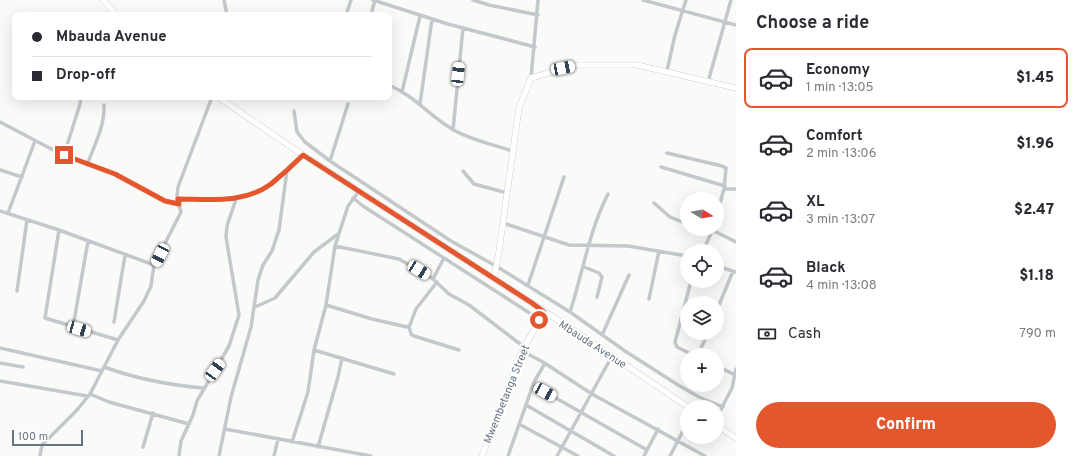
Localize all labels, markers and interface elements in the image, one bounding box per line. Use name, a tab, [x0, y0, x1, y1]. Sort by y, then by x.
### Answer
text: Choose a ride	[756, 12, 869, 35]
text: Mbauda Avenue	[56, 28, 167, 47]
car	[550, 60, 576, 76]
icon: car	[758, 60, 794, 96]
car	[451, 61, 465, 87]
text: Economy	[806, 61, 870, 80]
text: Drop-off	[56, 66, 116, 85]
text: $1.45	[1016, 69, 1054, 88]
text: 1 min · 13:05	[806, 80, 874, 96]
icon: car	[758, 126, 794, 162]
text: Comfort	[806, 127, 863, 146]
text: $1.96	[1016, 135, 1054, 154]
route end	[55, 146, 73, 164]
text: 2 min · 13:06	[806, 146, 876, 162]
north arrow	[680, 192, 724, 236]
map controls	[680, 192, 724, 444]
icon: car	[758, 192, 794, 228]
text: XL	[806, 193, 824, 212]
text: $2.47	[1014, 201, 1054, 220]
text: 3 min · 13:07	[806, 212, 875, 228]
car	[149, 242, 171, 268]
button: locate	[680, 244, 724, 288]
icon: car	[758, 258, 794, 294]
car	[406, 259, 432, 281]
text: Black	[806, 259, 846, 278]
text: $1.18	[1019, 267, 1054, 286]
text: 4 min · 13:08	[806, 278, 877, 294]
button: layers	[680, 296, 724, 340]
route start	[530, 311, 548, 329]
street label: Mbauda Avenue	[556, 318, 629, 372]
car	[66, 320, 92, 338]
icon: cash	[756, 323, 778, 345]
text: Cash	[788, 325, 821, 344]
text: 790 m	[1019, 326, 1056, 342]
street label: Mwembetanga Street	[481, 343, 533, 446]
button: +	[680, 348, 724, 392]
car	[203, 357, 227, 383]
car	[532, 381, 558, 403]
button: −	[680, 400, 724, 444]
button: Confirm	[756, 402, 1056, 448]
scale bar	[12, 428, 83, 447]
text: 100 m	[18, 430, 48, 444]

